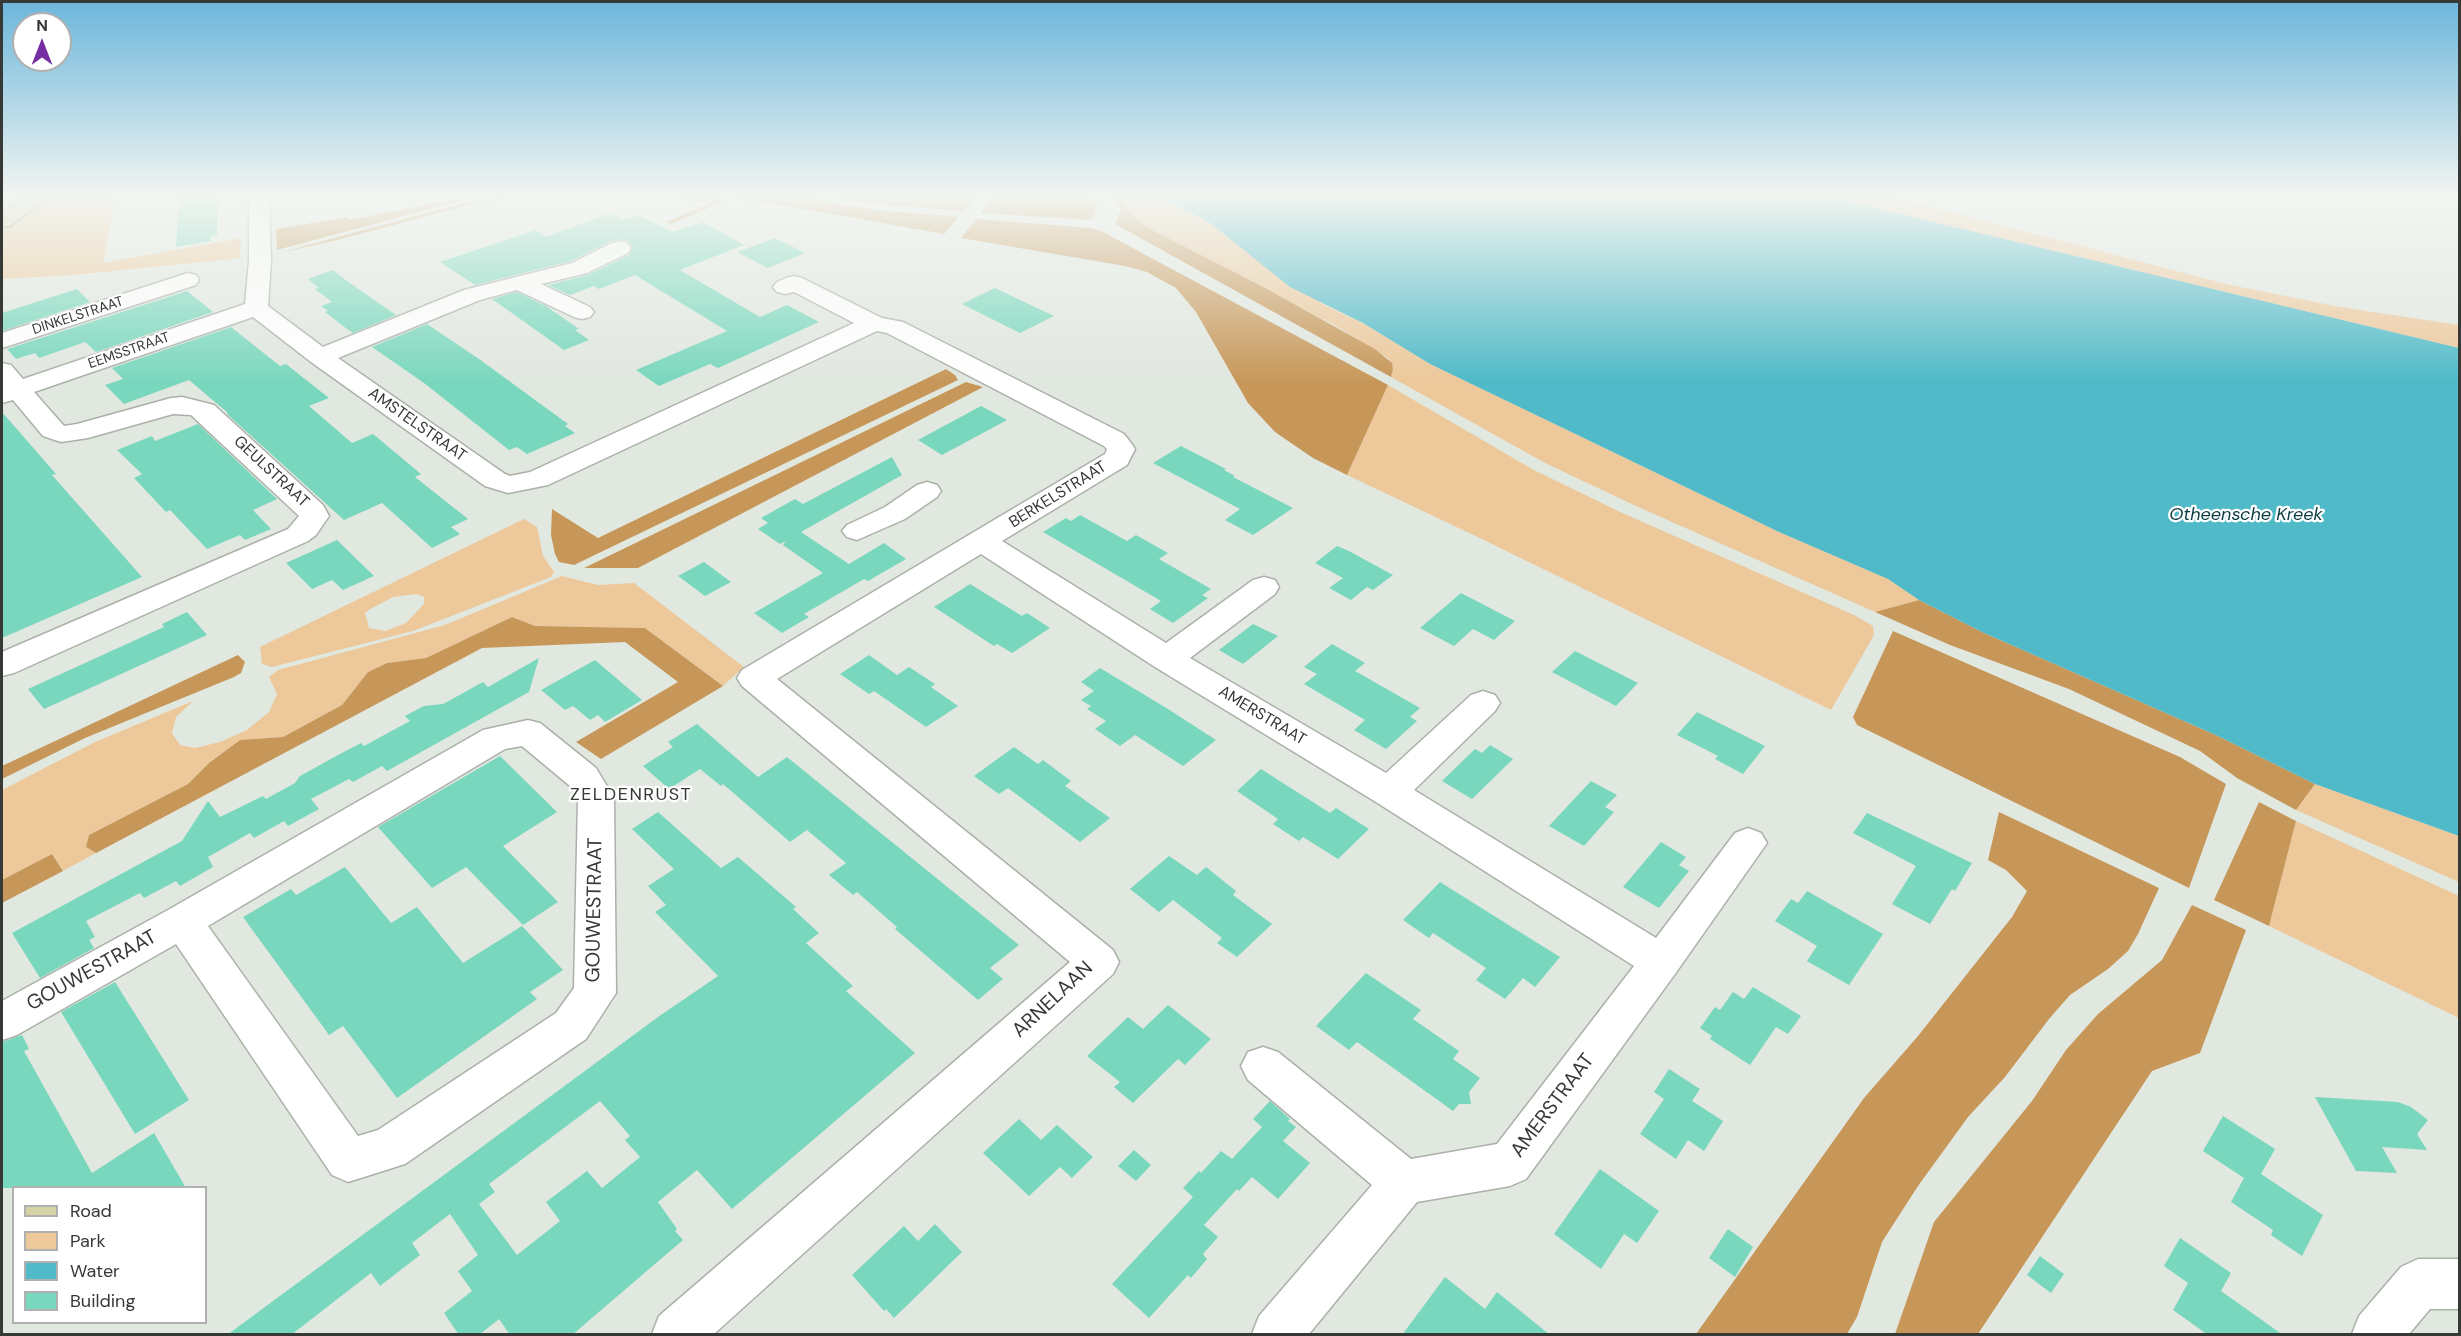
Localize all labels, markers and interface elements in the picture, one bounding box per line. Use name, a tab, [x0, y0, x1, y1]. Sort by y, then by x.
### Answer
north arrow	[12, 12, 72, 72]
text: N	[36, 15, 48, 36]
street label: DINKELSTRAAT	[30, 293, 126, 339]
street label: EEMSSTRAAT	[86, 329, 172, 373]
street label: AMSTELSTRAAT	[364, 384, 470, 466]
street label: GEULSTRAAT	[229, 432, 313, 512]
street label: BERKELSTRAAT	[1006, 457, 1110, 533]
water label: Otheensche Kreek	[2169, 504, 2323, 526]
street label: AMERSTRAAT	[1215, 682, 1309, 750]
district label: ZELDENRUST	[570, 784, 692, 806]
street label: GOUWESTRAAT	[582, 837, 608, 983]
street label: GOUWESTRAAT	[23, 925, 161, 1017]
street label: ARNELAAN	[1008, 957, 1098, 1043]
street label: AMERSTRAAT	[1506, 1049, 1600, 1163]
legend	[12, 1186, 207, 1324]
text: Road	[70, 1199, 112, 1223]
text: Park	[70, 1229, 106, 1253]
text: Water	[70, 1259, 120, 1283]
text: Building	[70, 1289, 135, 1313]

